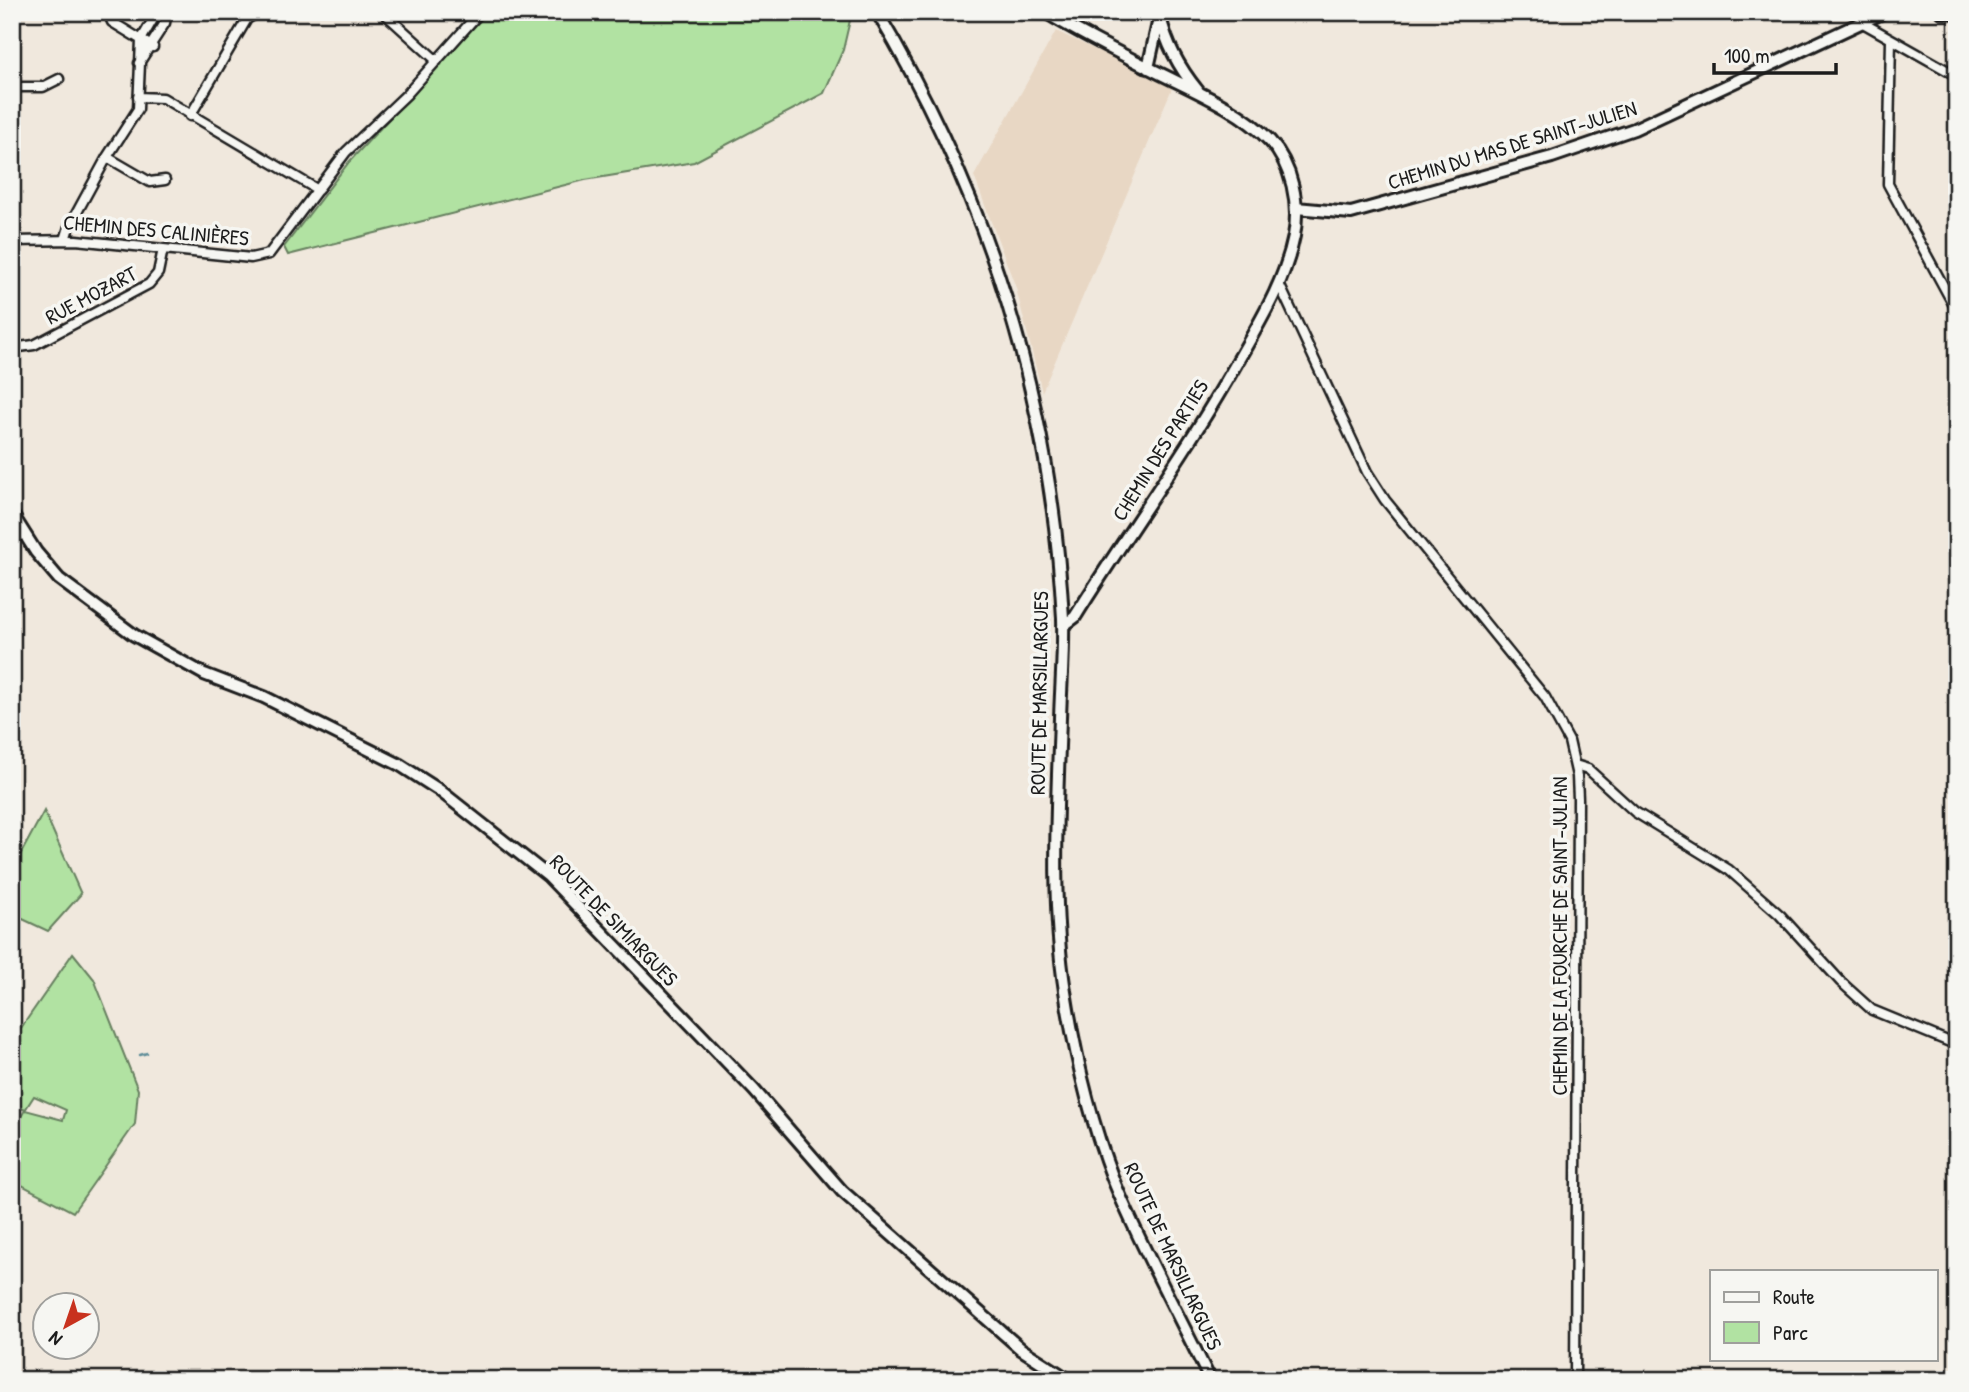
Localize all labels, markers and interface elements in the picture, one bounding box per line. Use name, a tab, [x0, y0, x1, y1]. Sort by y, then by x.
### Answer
scale bar	[1714, 32, 1836, 76]
text: 100 m	[1724, 41, 1770, 70]
street label: CHEMIN DU MAS DE SAINT-JULIEN	[1384, 93, 1640, 197]
street label: CHEMIN DES CALINIÈRES	[62, 207, 250, 253]
street label: RUE MOZART	[40, 258, 143, 331]
street label: CHEMIN DES PARTIES	[1105, 374, 1215, 526]
street label: ROUTE DE MARSILLARGUES	[1023, 591, 1055, 795]
street label: CHEMIN DE LA FOURCHE DE SAINT-JULIAN	[1545, 777, 1574, 1096]
street label: ROUTE DE SIMIARGUES	[543, 848, 685, 993]
street label: ROUTE DE MARSILLARGUES	[1117, 1158, 1229, 1355]
legend	[1710, 1270, 1938, 1360]
text: Route	[1773, 1282, 1815, 1311]
north arrow	[32, 1290, 102, 1360]
text: Parc	[1773, 1318, 1808, 1347]
text: N	[43, 1326, 67, 1352]

